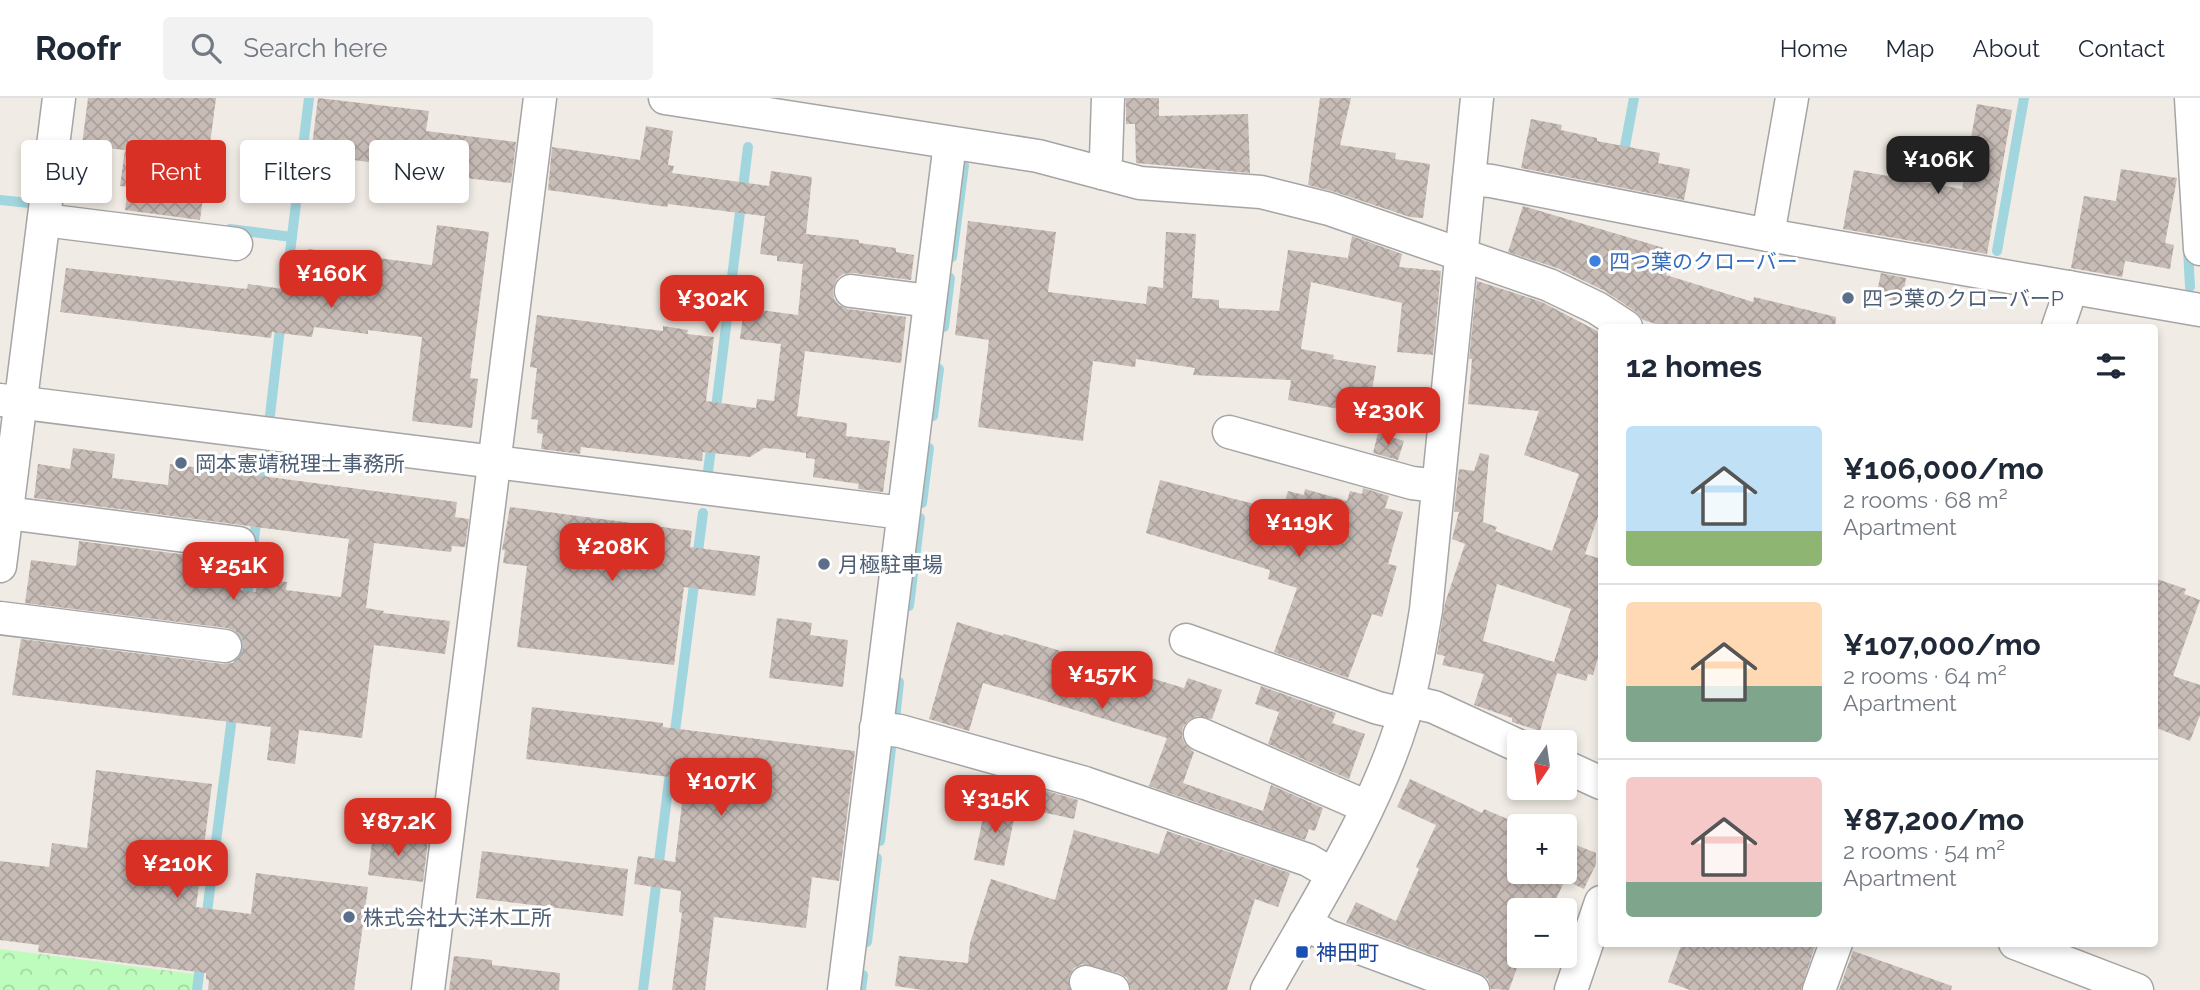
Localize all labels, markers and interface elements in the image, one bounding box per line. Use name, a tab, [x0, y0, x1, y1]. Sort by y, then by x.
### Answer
search box	[163, 17, 653, 80]
text: Roofr	[35, 29, 121, 68]
icon: search	[187, 29, 225, 67]
text: Search here	[243, 33, 388, 63]
text: Home	[1780, 34, 1848, 63]
text: Map	[1886, 34, 1934, 63]
text: About	[1972, 34, 2040, 63]
text: Contact	[2078, 34, 2165, 63]
pin: ¥106K	[1889, 136, 1987, 196]
chip: Buy	[21, 140, 112, 203]
chip: Rent	[126, 140, 226, 203]
chip: Filters	[240, 140, 355, 203]
chip: New	[369, 140, 469, 203]
text: ¥106K	[1902, 145, 1974, 172]
place label: 四つ葉のクローバー	[1609, 249, 1798, 274]
pin: ¥160K	[282, 250, 380, 310]
marker: 四つ葉のクローバー	[1587, 253, 1603, 269]
text: ¥160K	[295, 259, 367, 286]
pin: ¥302K	[663, 275, 761, 335]
text: ¥302K	[676, 284, 748, 311]
place label: 四つ葉のクローバーP	[1862, 286, 2064, 311]
marker: 四つ葉のクローバーP	[1840, 290, 1856, 306]
icon: filters	[2092, 347, 2130, 385]
text: 12 homes	[1626, 349, 1762, 384]
pin: ¥230K	[1339, 388, 1437, 447]
text: ¥230K	[1352, 396, 1424, 423]
place label: 岡本憲靖税理士事務所	[195, 451, 405, 476]
text: ¥106,000/mo	[1843, 451, 2044, 486]
icon: home	[1682, 454, 1766, 538]
marker: 岡本憲靖税理士事務所	[173, 455, 189, 471]
text: 2 rooms · 68 m²	[1843, 486, 2008, 513]
pin: ¥119K	[1250, 500, 1348, 559]
text: ¥119K	[1265, 508, 1333, 535]
text: Apartment	[1843, 513, 1957, 540]
pin: ¥208K	[563, 524, 661, 583]
text: ¥208K	[576, 532, 648, 559]
pin: ¥251K	[184, 542, 282, 602]
text: ¥251K	[199, 551, 267, 578]
place label: 月極駐車場	[838, 552, 943, 577]
marker: 月極駐車場	[816, 556, 832, 572]
text: ¥107,000/mo	[1843, 627, 2041, 662]
icon: home	[1682, 630, 1766, 714]
pin: ¥157K	[1053, 652, 1151, 711]
text: ¥157K	[1068, 660, 1136, 687]
text: 2 rooms · 64 m²	[1843, 662, 2007, 689]
text: Apartment	[1843, 689, 1957, 716]
north arrow	[1507, 730, 1577, 800]
map controls	[1507, 730, 1577, 968]
pin: ¥107K	[672, 758, 770, 818]
text: ¥107K	[686, 767, 756, 794]
pin: ¥315K	[946, 776, 1044, 835]
text: ¥315K	[961, 784, 1029, 811]
pin: ¥87.2K	[341, 798, 455, 858]
text: ¥87,200/mo	[1843, 802, 2024, 837]
icon: home	[1682, 805, 1766, 889]
text: ¥87.2K	[360, 807, 436, 834]
button: +	[1507, 814, 1577, 884]
text: 2 rooms · 54 m²	[1843, 837, 2005, 864]
pin: ¥210K	[128, 840, 226, 900]
text: ¥210K	[142, 849, 212, 876]
text: Apartment	[1843, 864, 1957, 891]
button: −	[1507, 898, 1577, 968]
place label: 株式会社大洋木工所	[363, 905, 552, 930]
marker: 株式会社大洋木工所	[341, 909, 357, 925]
place label: 神田町	[1316, 940, 1379, 965]
marker: 神田町	[1294, 944, 1310, 960]

